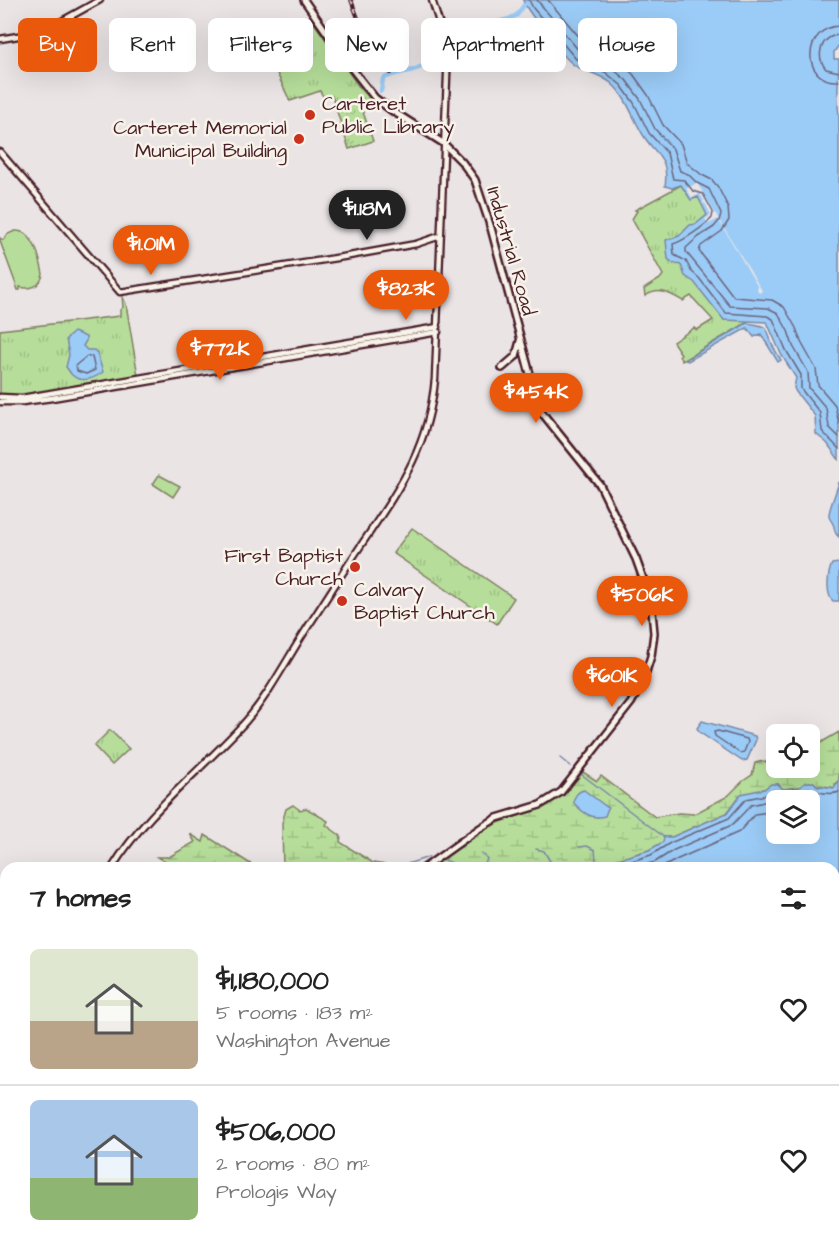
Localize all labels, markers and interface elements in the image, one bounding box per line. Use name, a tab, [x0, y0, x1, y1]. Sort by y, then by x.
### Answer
chip: Buy	[18, 18, 97, 72]
chip: Rent	[109, 18, 196, 72]
chip: Filters	[208, 18, 313, 72]
chip: New	[325, 18, 409, 72]
chip: Apartment	[421, 18, 566, 72]
chip: House	[578, 18, 677, 72]
place label: Carteret Public Library	[322, 90, 454, 142]
marker: Carteret Public Library	[303, 108, 317, 122]
place label: Carteret Memorial Municipal Building	[113, 114, 287, 166]
marker: Carteret Memorial Municipal Building	[292, 132, 306, 146]
street label: Industrial Road	[479, 183, 543, 319]
pin: $1.18M	[318, 190, 416, 241]
text: $1.18M	[343, 195, 391, 223]
pin: $1.01M	[102, 225, 200, 276]
text: $1.01M	[127, 230, 175, 258]
pin: $823K	[364, 270, 448, 321]
text: $823K	[377, 275, 435, 303]
pin: $772K	[178, 330, 262, 381]
text: $772K	[190, 335, 250, 363]
pin: $454K	[494, 373, 578, 424]
text: $454K	[504, 378, 568, 406]
place label: First Baptist Church	[224, 542, 343, 593]
marker: First Baptist Church	[348, 560, 362, 574]
place label: Calvary Baptist Church	[354, 576, 495, 627]
pin: $506K	[600, 576, 684, 627]
text: $506K	[611, 581, 673, 609]
marker: Calvary Baptist Church	[335, 594, 349, 608]
pin: $601K	[570, 657, 654, 708]
text: $601K	[587, 662, 637, 690]
map controls	[766, 724, 820, 844]
button: locate	[766, 724, 820, 778]
button: layers	[766, 790, 820, 844]
text: 7 homes	[30, 880, 131, 916]
icon: filters	[777, 882, 810, 915]
text: $1,180,000	[216, 963, 329, 999]
icon: home	[78, 973, 150, 1045]
icon: heart	[777, 993, 810, 1026]
text: 5 rooms · 183 m²	[216, 999, 373, 1027]
text: Washington Avenue	[216, 1027, 391, 1055]
text: $506,000	[216, 1114, 335, 1150]
icon: home	[78, 1124, 150, 1196]
icon: heart	[777, 1144, 810, 1177]
text: 2 rooms · 80 m²	[216, 1150, 370, 1178]
text: Prologis Way	[216, 1178, 337, 1206]

